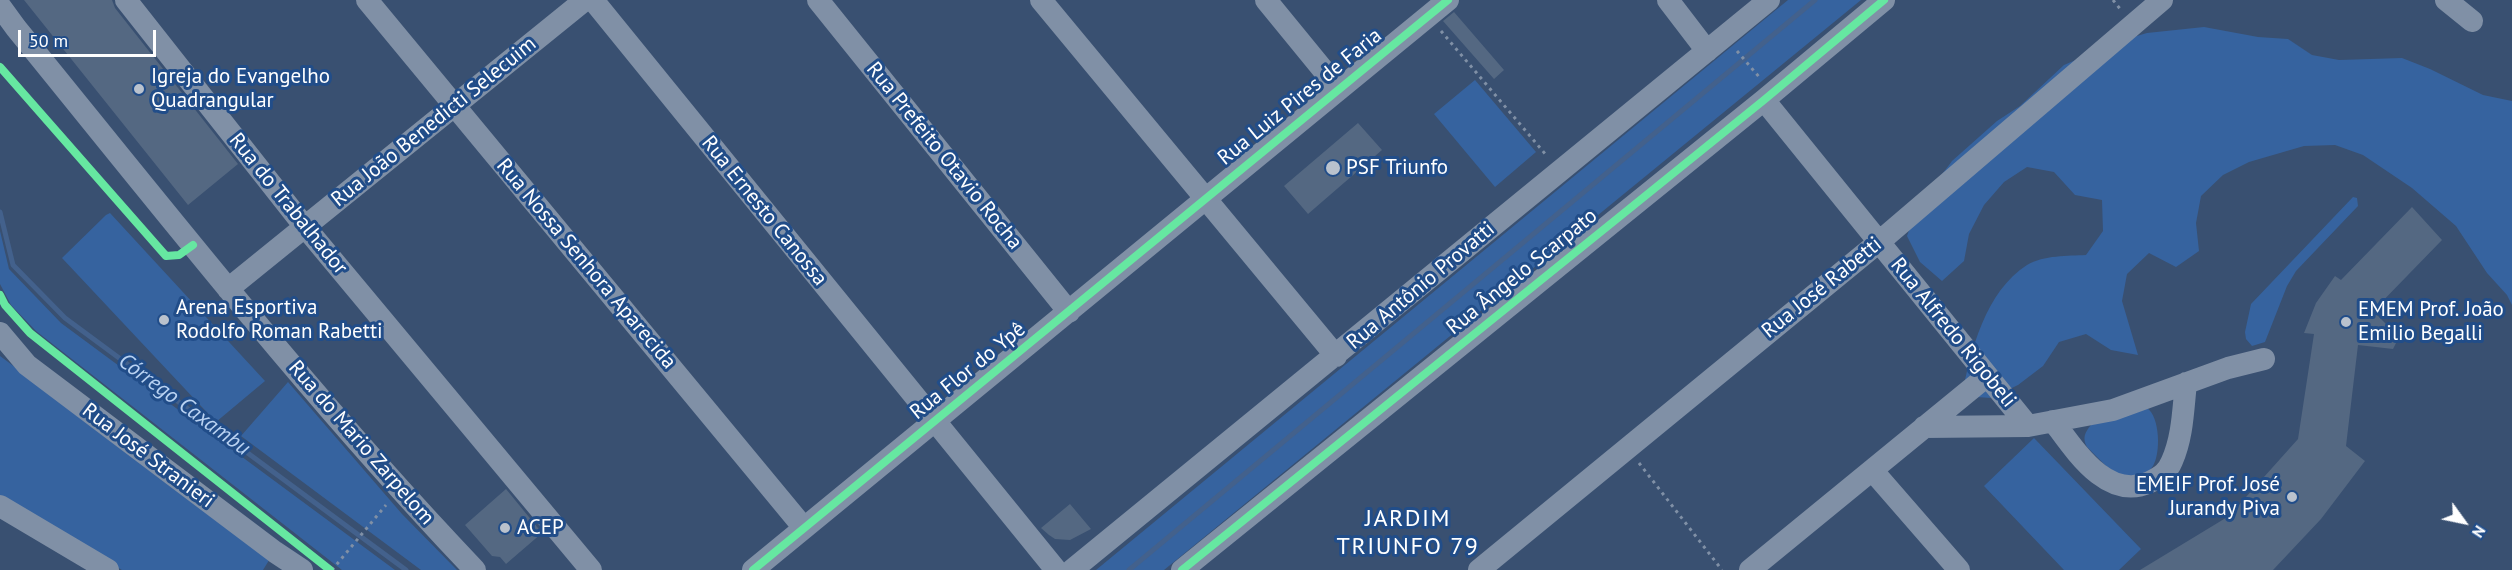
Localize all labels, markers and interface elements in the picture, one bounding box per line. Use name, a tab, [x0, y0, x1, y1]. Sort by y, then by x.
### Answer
scale bar	[21, 18, 159, 56]
street label: Rua Luiz Pires de Faria	[1213, 23, 1387, 171]
text: 50 m	[29, 29, 68, 52]
street label: Rua João Benedicti Selecuim	[327, 32, 541, 212]
street label: Rua Prefeito Otavio Rocha	[861, 57, 1027, 255]
place label: Igreja do Evangelho Quadrangular	[151, 64, 330, 114]
marker: Igreja do Evangelho Quadrangular	[132, 82, 146, 96]
street label: Rua do Trabalhador	[223, 128, 353, 280]
street label: Rua Ernesto Canossa	[696, 131, 832, 291]
street label: Rua Nossa Senhora Aparecida	[491, 154, 681, 374]
place label: PSF Triunfo	[1346, 155, 1448, 181]
marker: PSF Triunfo	[1324, 159, 1342, 177]
street label: Rua Ângelo Scarpato	[1442, 204, 1602, 340]
street label: Rua Antônio Provatti	[1342, 217, 1500, 355]
street label: Rua José Rabetti	[1757, 232, 1887, 344]
street label: Rua Alfredo Rigobeli	[1885, 253, 2021, 413]
place label: Arena Esportiva Rodolfo Roman Rabetti	[176, 295, 383, 345]
place label: EMEM Prof. João Emilio Begalli	[2358, 297, 2504, 347]
marker: Arena Esportiva Rodolfo Roman Rabetti	[157, 313, 171, 327]
marker: EMEM Prof. João Emilio Begalli	[2339, 315, 2353, 329]
street label: Rua Flor do Ypê	[905, 317, 1031, 425]
water label: Córrego Caxambu	[113, 348, 255, 462]
street label: Rua do Mario Zarpelom	[283, 356, 439, 530]
street label: Rua José Stranieri	[77, 398, 219, 514]
place label: EMEIF Prof. José Jurandy Piva	[2136, 472, 2280, 522]
marker: EMEIF Prof. José Jurandy Piva	[2285, 490, 2299, 504]
north arrow	[2434, 492, 2494, 552]
district label: JARDIM TRIUNFO 79	[1337, 505, 1479, 561]
place label: ACEP	[517, 515, 564, 541]
marker: ACEP	[498, 521, 512, 535]
text: N	[2468, 522, 2490, 542]

